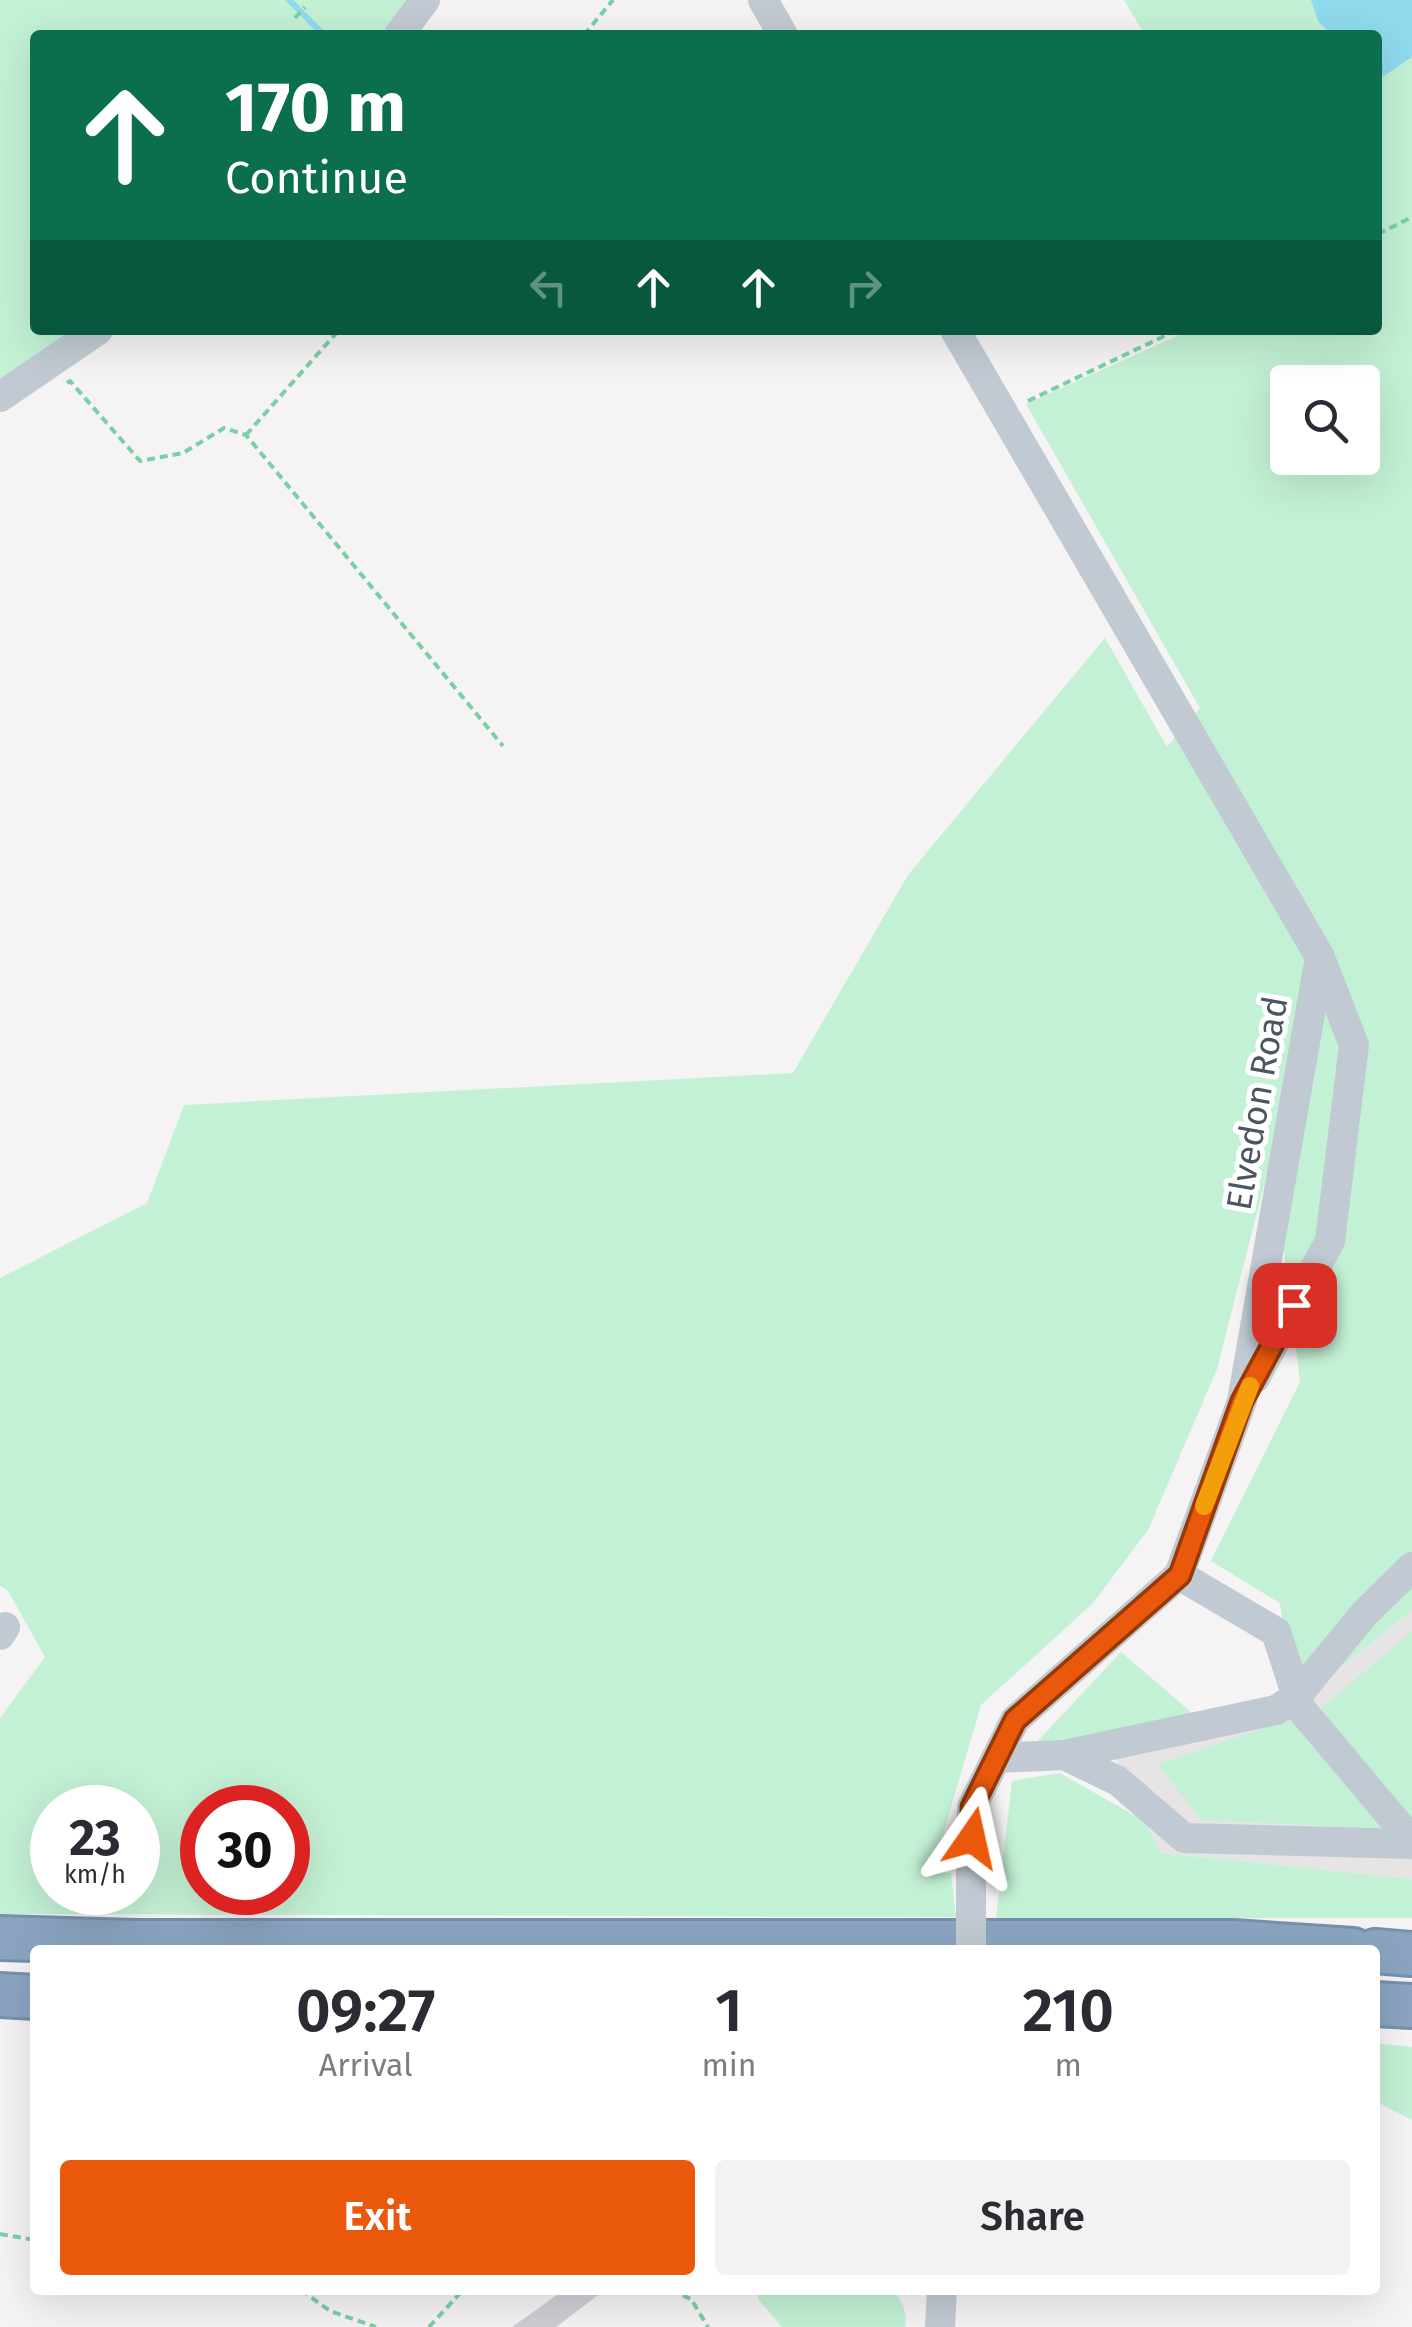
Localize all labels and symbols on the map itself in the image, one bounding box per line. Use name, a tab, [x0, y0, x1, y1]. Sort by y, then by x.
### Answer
street label: Elvedon Road	[1218, 993, 1296, 1213]
pin	[1252, 1263, 1337, 1348]
speed limit sign: 30	[180, 1785, 310, 1915]
position arrow	[920, 1786, 1024, 1890]

